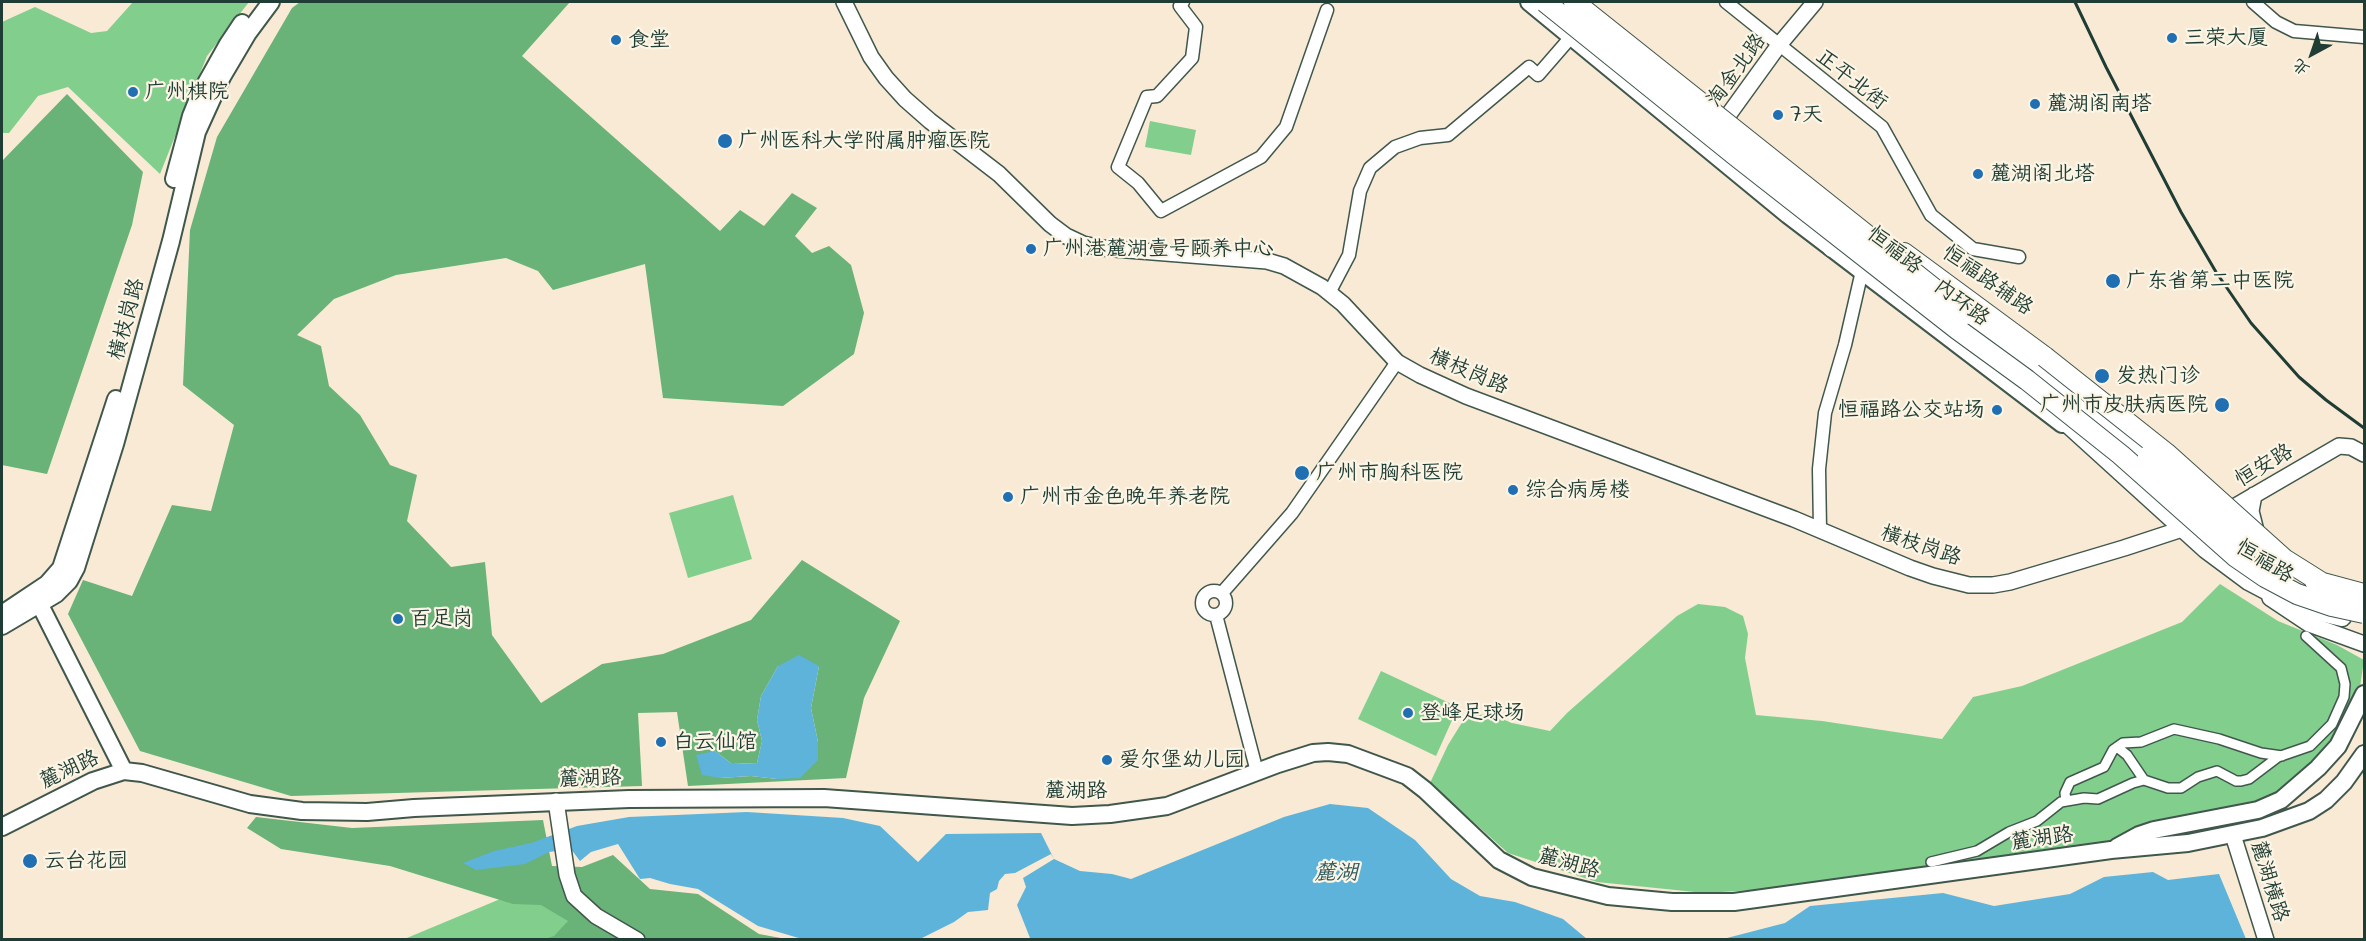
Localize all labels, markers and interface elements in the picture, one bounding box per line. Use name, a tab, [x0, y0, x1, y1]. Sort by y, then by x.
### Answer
north arrow	[2282, 24, 2342, 84]
place label: 三荣大厦	[2184, 25, 2268, 51]
place label: 食堂	[628, 27, 670, 53]
street label: 淘金北路	[1701, 29, 1771, 111]
marker: 三荣大厦	[2165, 31, 2179, 45]
marker: 食堂	[609, 33, 623, 47]
street label: 正平北街	[1811, 43, 1893, 115]
text: 北	[2287, 55, 2313, 81]
place label: 广州棋院	[145, 79, 229, 105]
marker: 广州棋院	[126, 85, 140, 99]
place label: 麓湖阁南塔	[2047, 91, 2152, 117]
marker: 麓湖阁南塔	[2028, 97, 2042, 111]
place label: 7天	[1790, 102, 1823, 128]
marker: 7天	[1771, 108, 1785, 122]
place label: 广州医科大学附属肿瘤医院	[738, 128, 990, 154]
marker: 广州医科大学附属肿瘤医院	[716, 132, 734, 150]
place label: 麓湖阁北塔	[1990, 161, 2095, 187]
marker: 麓湖阁北塔	[1971, 167, 1985, 181]
street label: 恒福路	[1862, 221, 1928, 279]
place label: 广州港麓湖壹号颐养中心	[1043, 236, 1274, 262]
street label: 恒福路辅路	[1938, 240, 2038, 320]
marker: 广州港麓湖壹号颐养中心	[1024, 242, 1038, 256]
place label: 广东省第二中医院	[2126, 268, 2294, 294]
marker: 广东省第二中医院	[2104, 272, 2122, 290]
street label: 内环路	[1929, 273, 1995, 331]
street label: 横枝岗路	[103, 275, 149, 363]
street label: 横枝岗路	[1425, 343, 1513, 399]
place label: 发热门诊	[2116, 363, 2200, 389]
marker: 发热门诊	[2093, 367, 2111, 385]
place label: 广州市皮肤病医院	[2040, 392, 2208, 418]
marker: 广州市皮肤病医院	[2213, 396, 2231, 414]
place label: 恒福路公交站场	[1838, 397, 1985, 423]
marker: 恒福路公交站场	[1990, 403, 2004, 417]
street label: 恒安路	[2231, 438, 2297, 492]
place label: 广州市胸科医院	[1316, 460, 1463, 486]
marker: 广州市胸科医院	[1293, 464, 1311, 482]
place label: 综合病房楼	[1525, 477, 1630, 503]
marker: 综合病房楼	[1506, 483, 1520, 497]
place label: 广州市金色晚年养老院	[1020, 484, 1230, 510]
marker: 广州市金色晚年养老院	[1001, 490, 1015, 504]
street label: 横枝岗路	[1877, 519, 1965, 571]
street label: 恒福路	[2232, 534, 2298, 588]
place label: 百足岗	[410, 606, 473, 632]
marker: 百足岗	[391, 612, 405, 626]
place label: 登峰足球场	[1420, 700, 1525, 726]
marker: 登峰足球场	[1401, 706, 1415, 720]
place label: 白云仙馆	[673, 729, 757, 755]
marker: 白云仙馆	[654, 735, 668, 749]
street label: 麓湖路	[35, 744, 103, 794]
place label: 爱尔堡幼儿园	[1119, 747, 1245, 773]
marker: 爱尔堡幼儿园	[1100, 753, 1114, 767]
street label: 麓湖路	[558, 764, 622, 792]
street label: 麓湖路	[1045, 778, 1107, 804]
street label: 麓湖路	[2009, 821, 2075, 855]
street label: 麓湖横路	[2246, 837, 2294, 925]
street label: 麓湖路	[1535, 843, 1603, 883]
place label: 云台花园	[44, 848, 128, 874]
marker: 云台花园	[21, 852, 39, 870]
water label: 麓湖	[1314, 859, 1358, 885]

